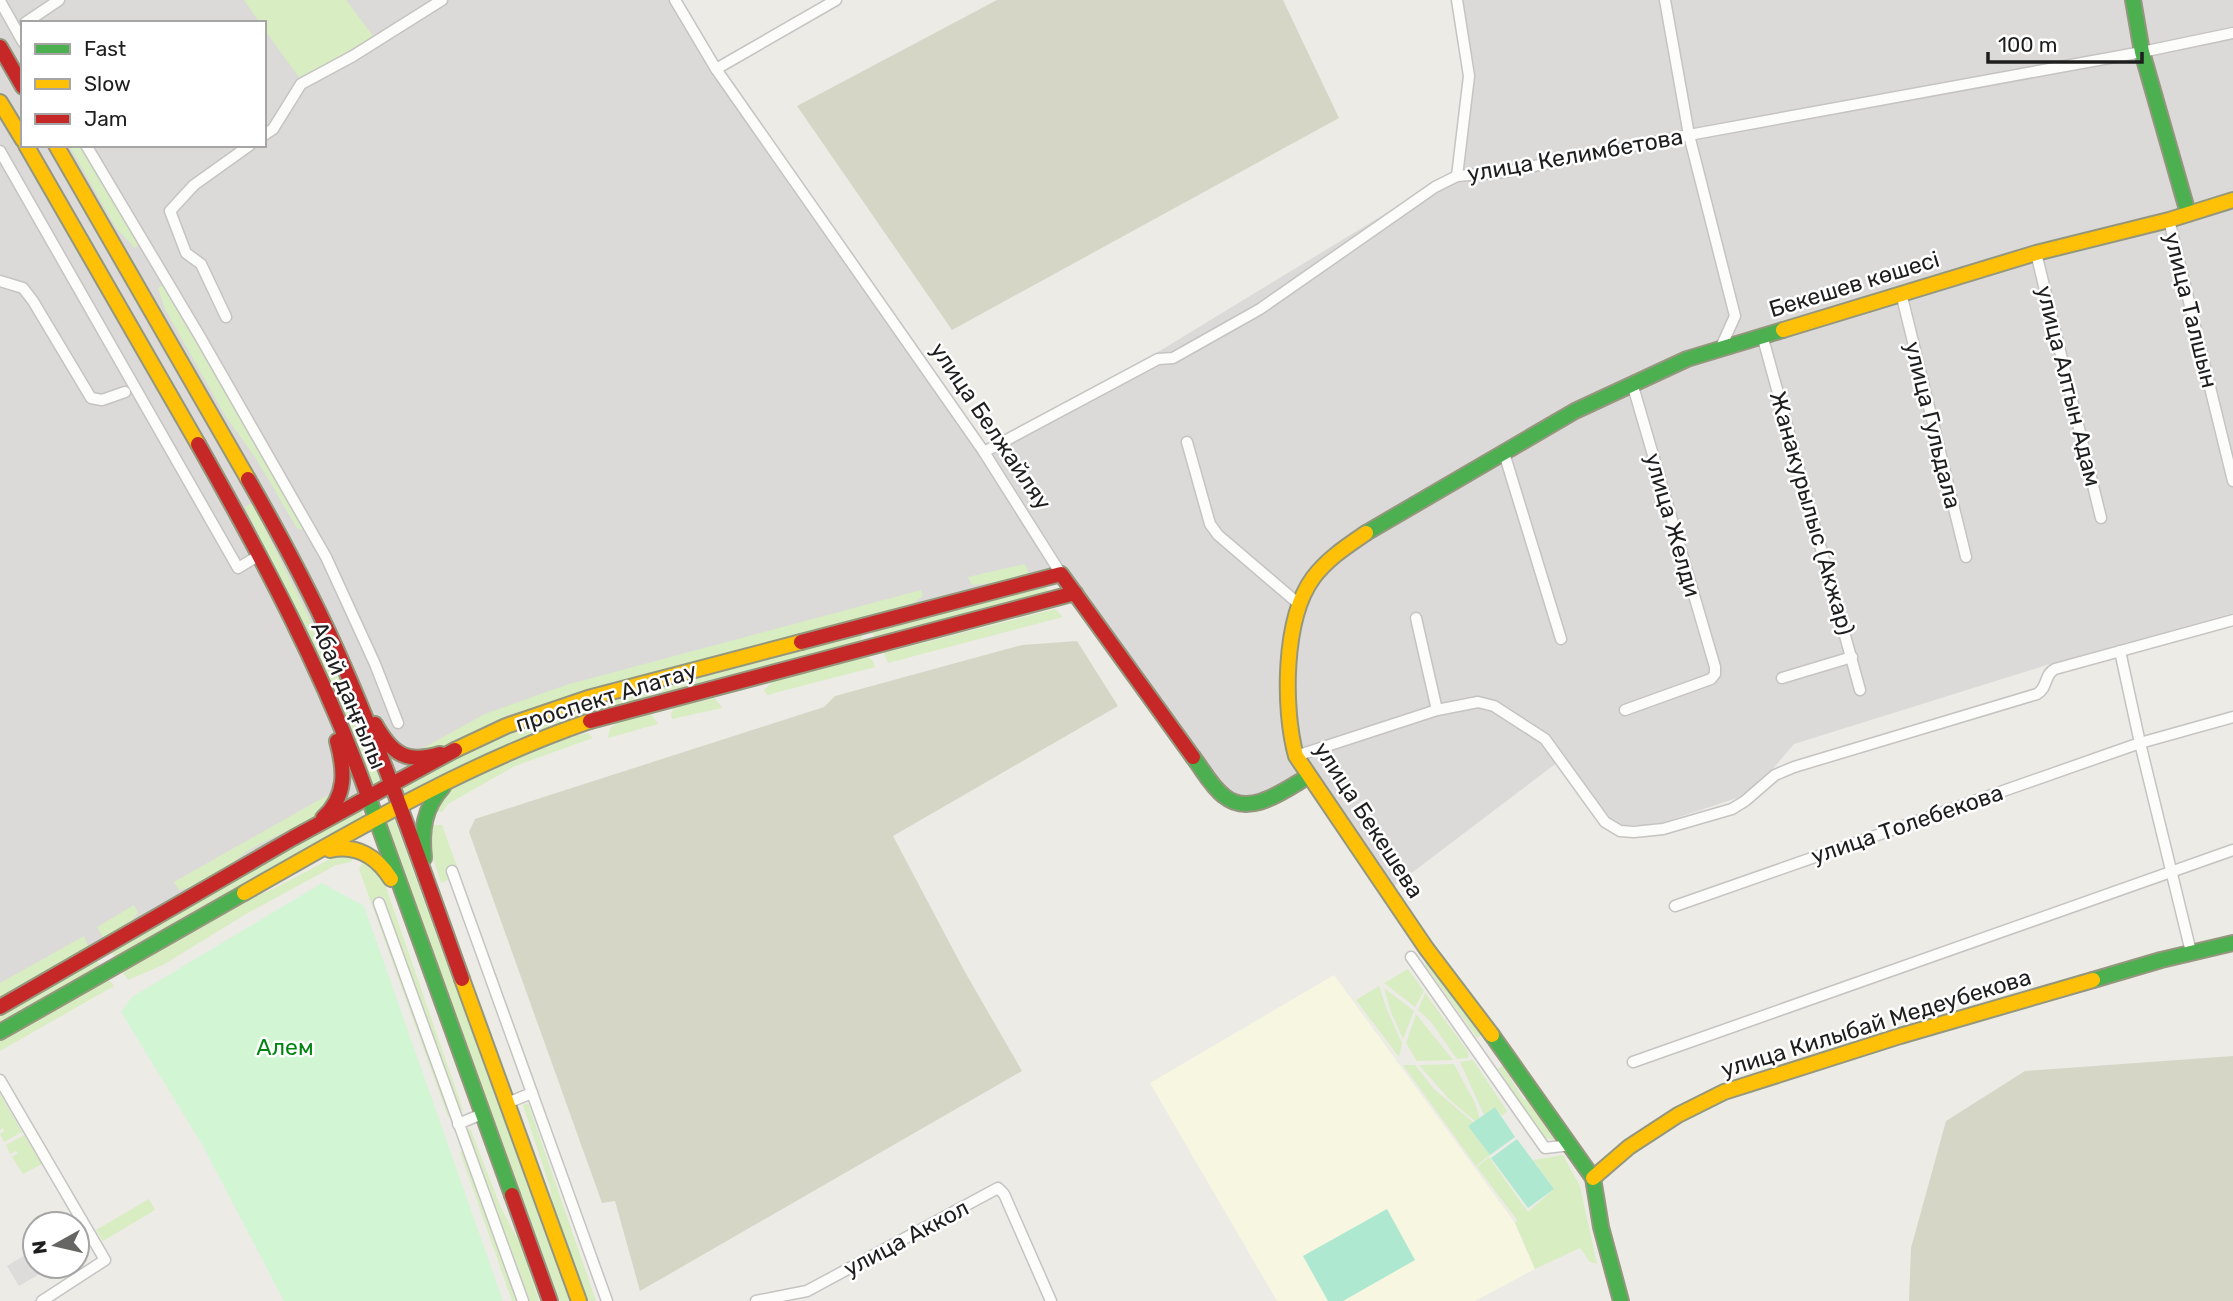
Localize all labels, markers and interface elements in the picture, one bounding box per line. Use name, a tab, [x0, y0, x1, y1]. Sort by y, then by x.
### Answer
legend	[21, 21, 266, 147]
scale bar	[1988, 21, 2142, 65]
text: 100 m	[1998, 32, 2057, 57]
text: Fast	[84, 36, 126, 61]
text: Slow	[84, 71, 131, 96]
text: Jam	[84, 106, 128, 131]
street label: улица Келимбетова	[1465, 122, 1685, 188]
street label: улица Талшын	[2158, 229, 2224, 391]
street label: Бекешев көшесі	[1765, 245, 1943, 323]
street label: улица Алтын Адам	[2031, 283, 2107, 489]
street label: улица Белжайляу	[925, 337, 1057, 515]
street label: улица Гульдала	[1899, 339, 1967, 511]
street label: Жанакурылыс (Акжар)	[1764, 388, 1860, 638]
street label: улица Желди	[1639, 450, 1707, 600]
street label: Абай даңғылы	[305, 617, 393, 773]
street label: проспект Алатау	[512, 656, 700, 738]
street label: улица Бекешева	[1308, 737, 1430, 903]
street label: улица Толебекова	[1807, 778, 2007, 870]
street label: улица Килыбай Медеубекова	[1718, 962, 2034, 1084]
park label: Алем	[256, 1033, 314, 1061]
street label: улица Аккол	[839, 1193, 973, 1283]
north arrow	[21, 1210, 91, 1280]
text: N	[27, 1239, 52, 1256]

